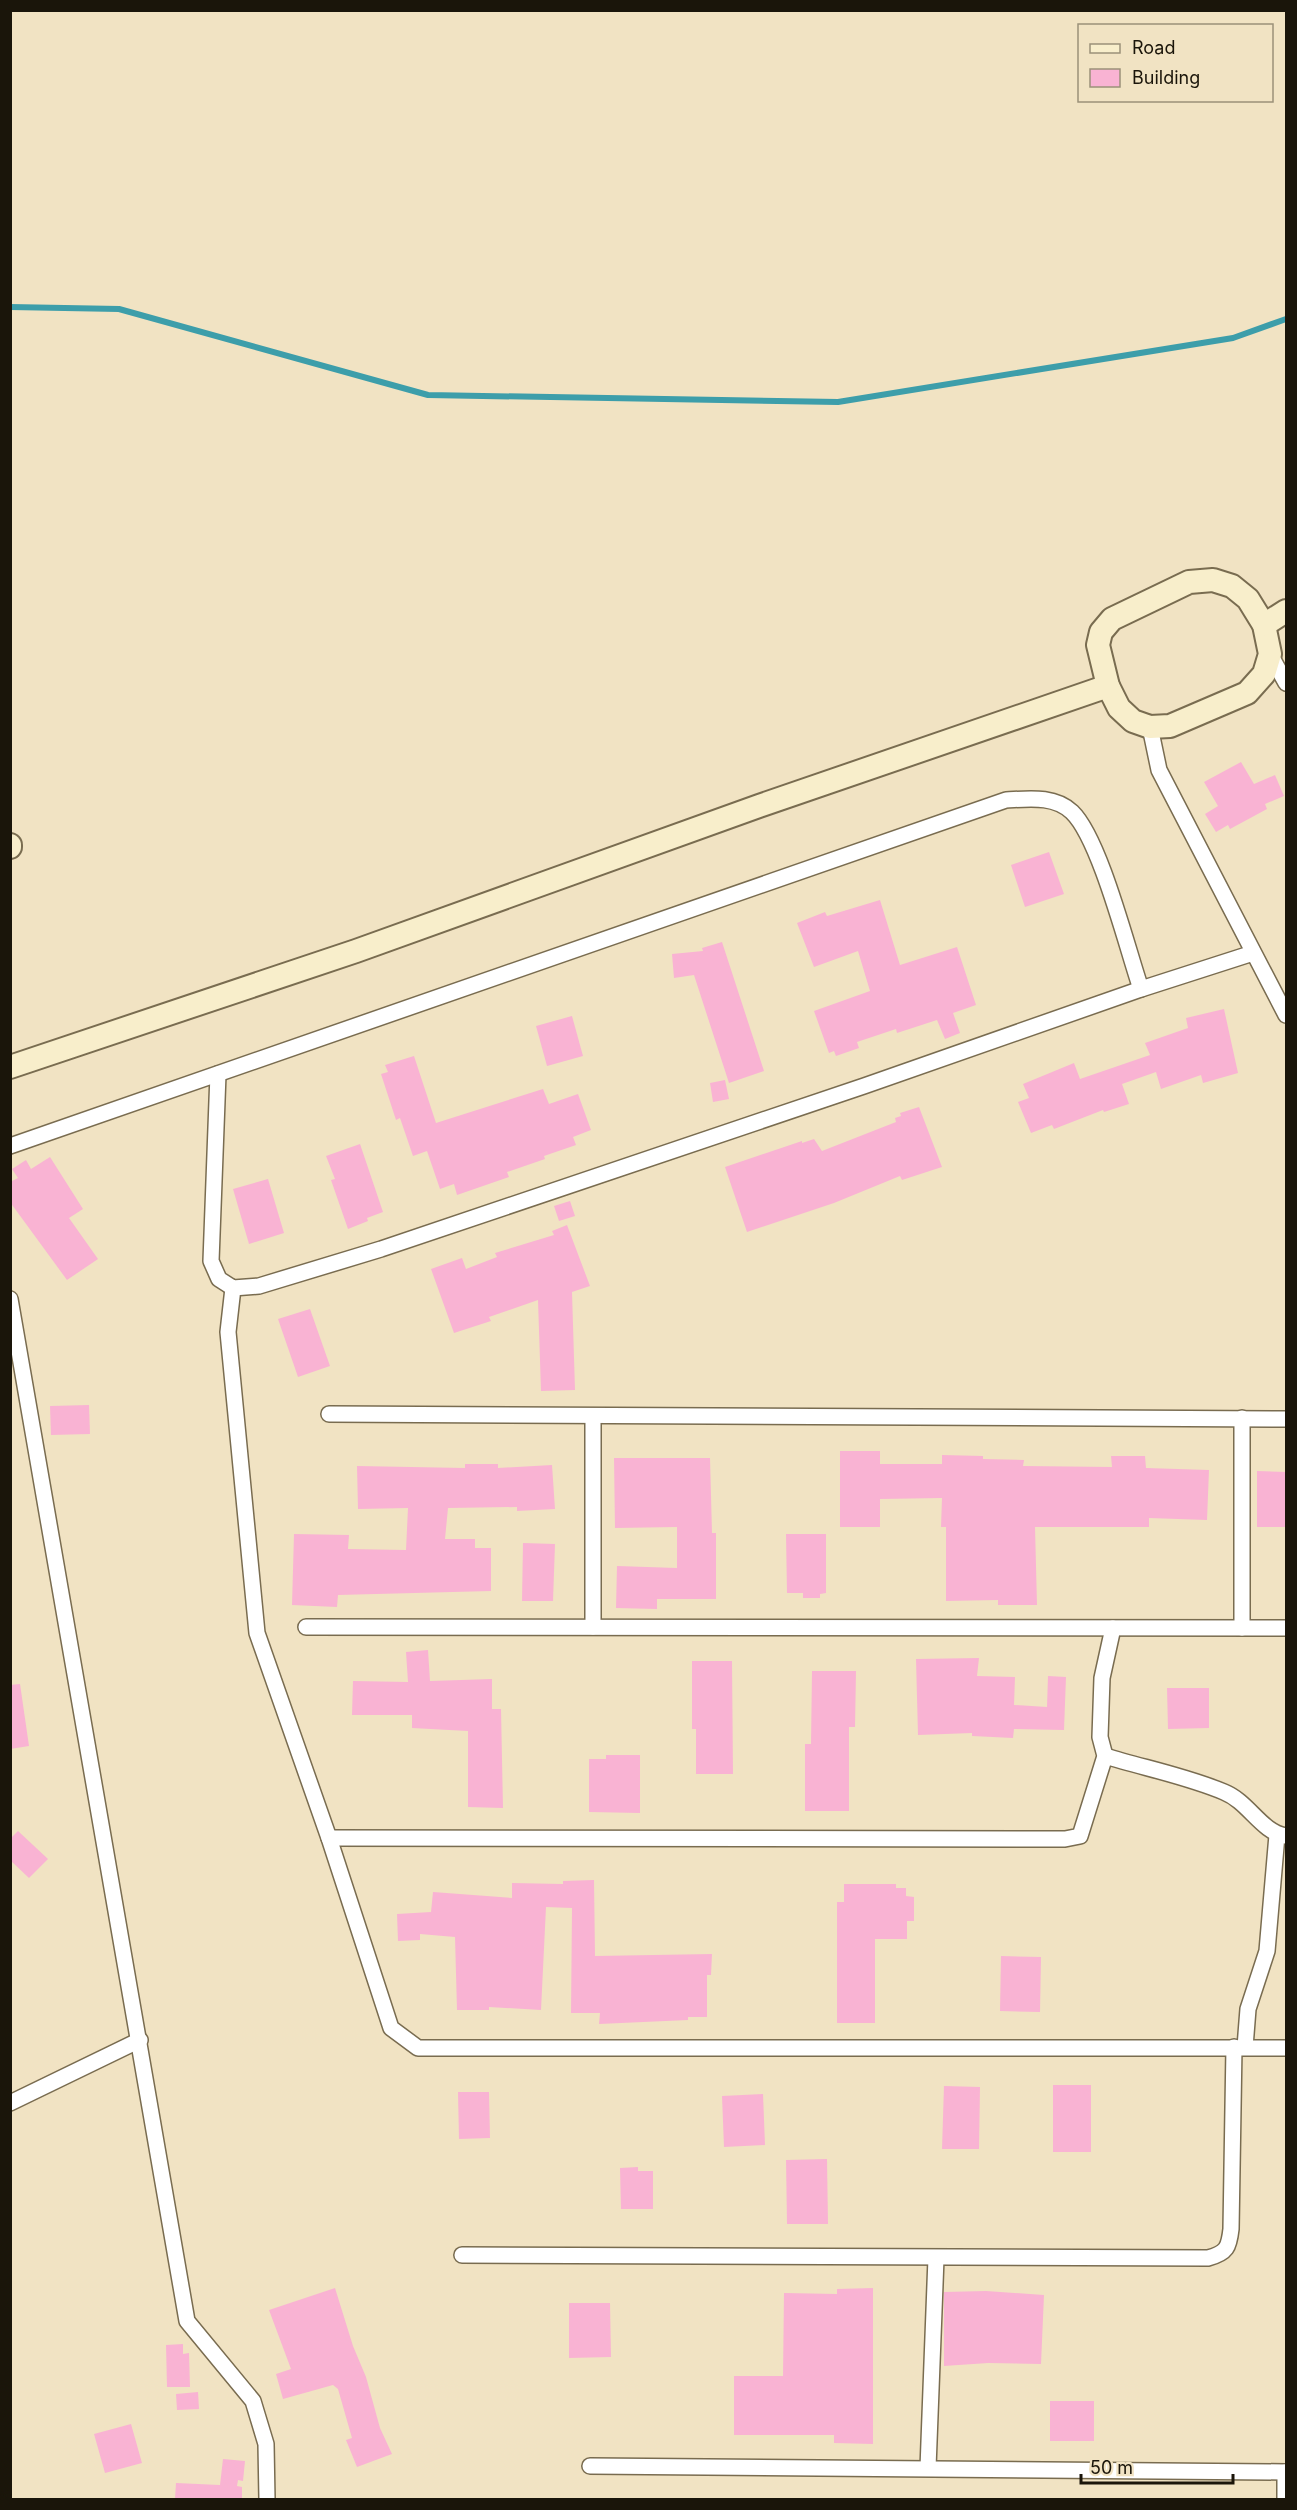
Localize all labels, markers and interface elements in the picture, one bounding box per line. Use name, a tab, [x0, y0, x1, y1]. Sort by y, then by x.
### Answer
legend	[1078, 24, 1273, 102]
text: Road	[1132, 37, 1175, 58]
text: Building	[1132, 67, 1200, 88]
scale bar	[1081, 2447, 1232, 2485]
text: 50 m	[1090, 2457, 1133, 2478]

